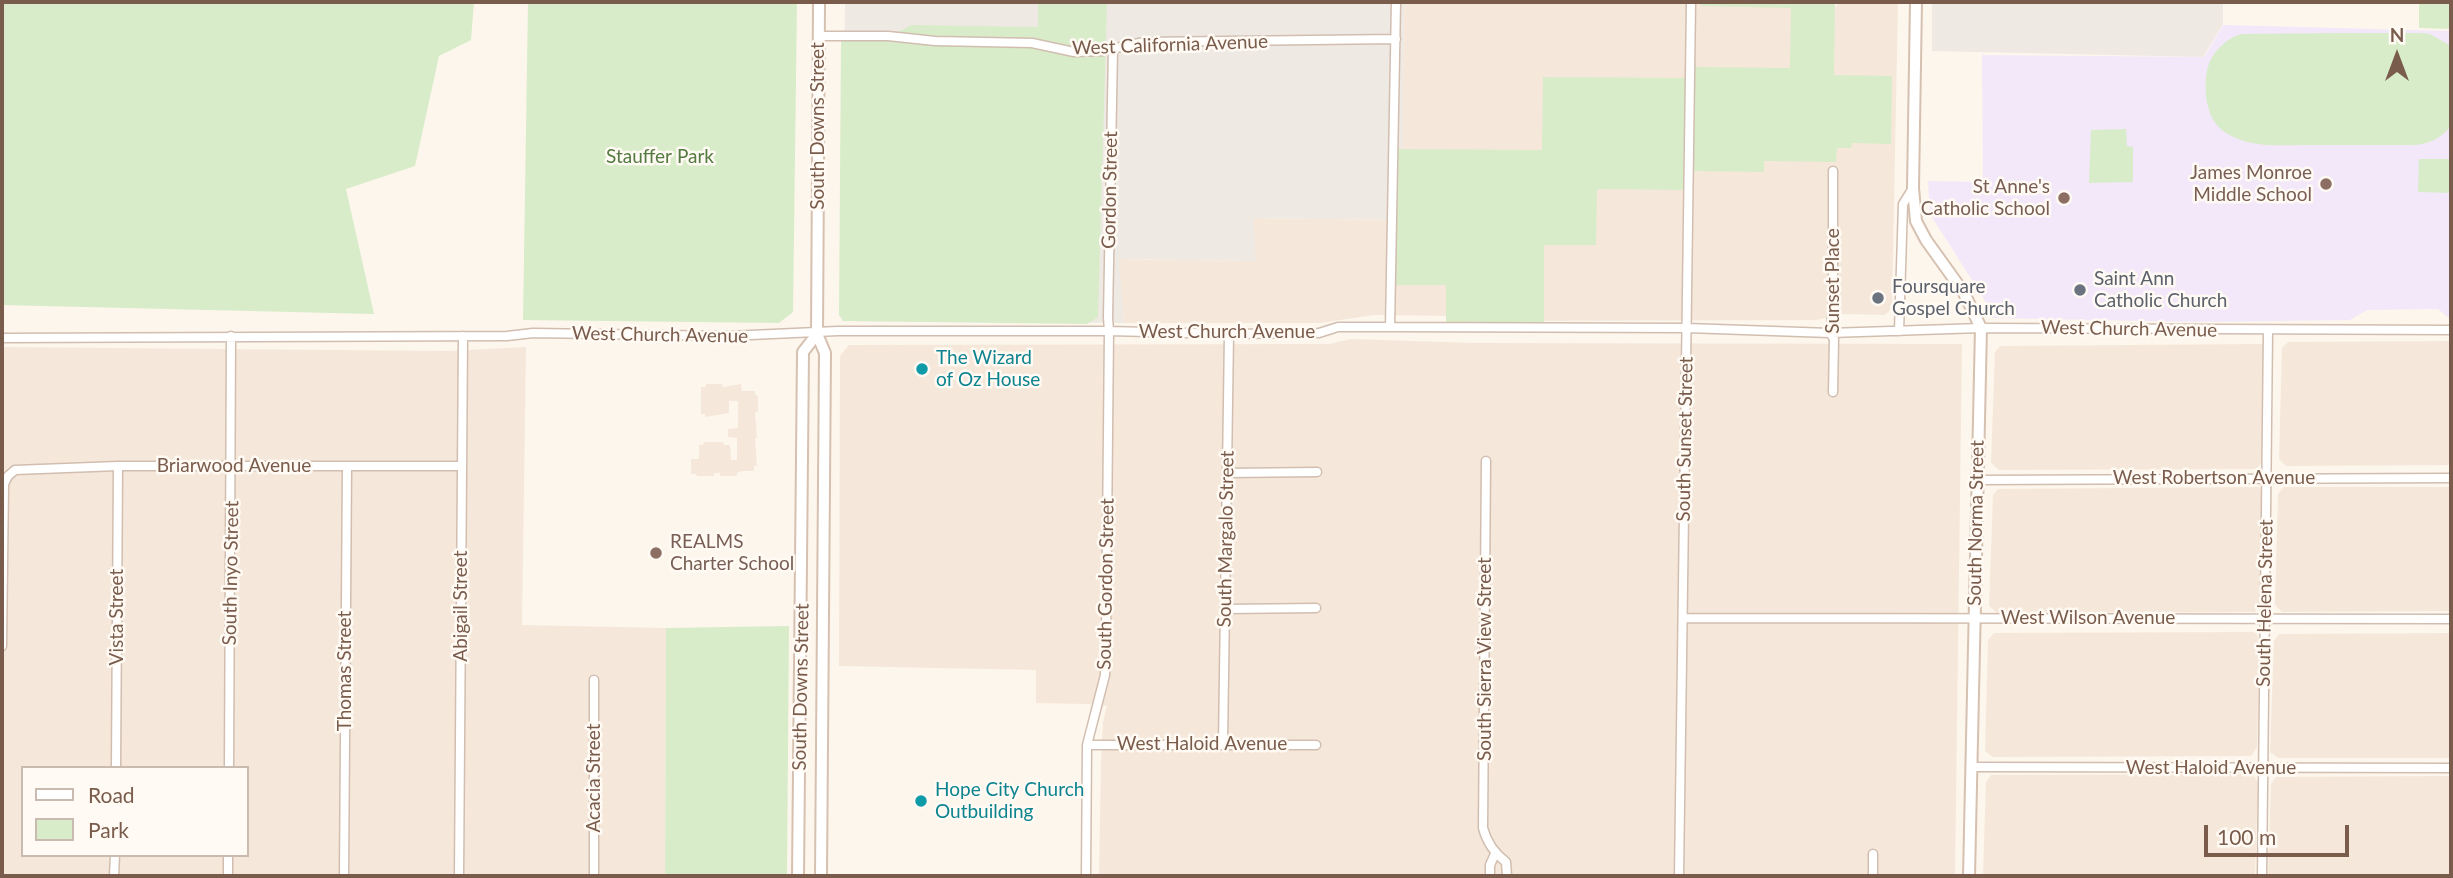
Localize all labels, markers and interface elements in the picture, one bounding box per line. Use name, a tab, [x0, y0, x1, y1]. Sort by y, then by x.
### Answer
north arrow	[2362, 21, 2432, 91]
text: N	[2390, 23, 2404, 46]
street label: West California Avenue	[1072, 30, 1268, 60]
street label: South Downs Street	[807, 42, 829, 210]
street label: Gordon Street	[1098, 131, 1122, 249]
park label: Stauffer Park	[606, 146, 714, 168]
place label: James Monroe Middle School	[2190, 162, 2312, 206]
place label: St Anne's Catholic School	[1921, 176, 2050, 220]
marker: James Monroe Middle School	[2318, 176, 2334, 192]
marker: St Anne's Catholic School	[2056, 190, 2072, 206]
street label: Sunset Place	[1822, 228, 1844, 334]
place label: Saint Ann Catholic Church	[2094, 268, 2227, 312]
place label: Foursquare Gospel Church	[1892, 276, 2015, 320]
marker: Saint Ann Catholic Church	[2072, 282, 2088, 298]
marker: Foursquare Gospel Church	[1870, 290, 1886, 306]
street label: West Church Avenue	[2041, 316, 2217, 342]
street label: West Church Avenue	[1139, 321, 1315, 343]
street label: West Church Avenue	[572, 322, 748, 348]
place label: The Wizard of Oz House	[936, 347, 1040, 391]
street label: South Sunset Street	[1672, 356, 1698, 522]
marker: The Wizard of Oz House	[914, 361, 930, 377]
street label: South Norma Street	[1963, 440, 1989, 606]
street label: South Margalo Street	[1213, 450, 1239, 628]
street label: Briarwood Avenue	[157, 455, 311, 477]
street label: West Robertson Avenue	[2113, 467, 2315, 489]
street label: South Gordon Street	[1093, 498, 1119, 670]
street label: South Inyo Street	[218, 500, 244, 646]
street label: South Helena Street	[2252, 519, 2278, 687]
place label: REALMS Charter School	[670, 531, 794, 575]
marker: REALMS Charter School	[648, 545, 664, 561]
street label: Abigail Street	[450, 550, 472, 662]
street label: South Sierra View Street	[1474, 557, 1496, 761]
street label: Vista Street	[106, 569, 128, 665]
street label: South Downs Street	[788, 603, 814, 771]
street label: West Wilson Avenue	[2001, 607, 2175, 629]
street label: Thomas Street	[334, 611, 356, 731]
street label: Acacia Street	[583, 723, 605, 833]
street label: West Haloid Avenue	[1117, 733, 1287, 755]
street label: West Haloid Avenue	[2126, 757, 2296, 779]
legend	[21, 766, 248, 857]
place label: Hope City Church Outbuilding	[935, 779, 1084, 823]
text: Road	[88, 782, 135, 807]
marker: Hope City Church Outbuilding	[913, 793, 929, 809]
scale bar	[2208, 812, 2353, 856]
text: Park	[88, 817, 129, 842]
text: 100 m	[2217, 824, 2276, 849]

